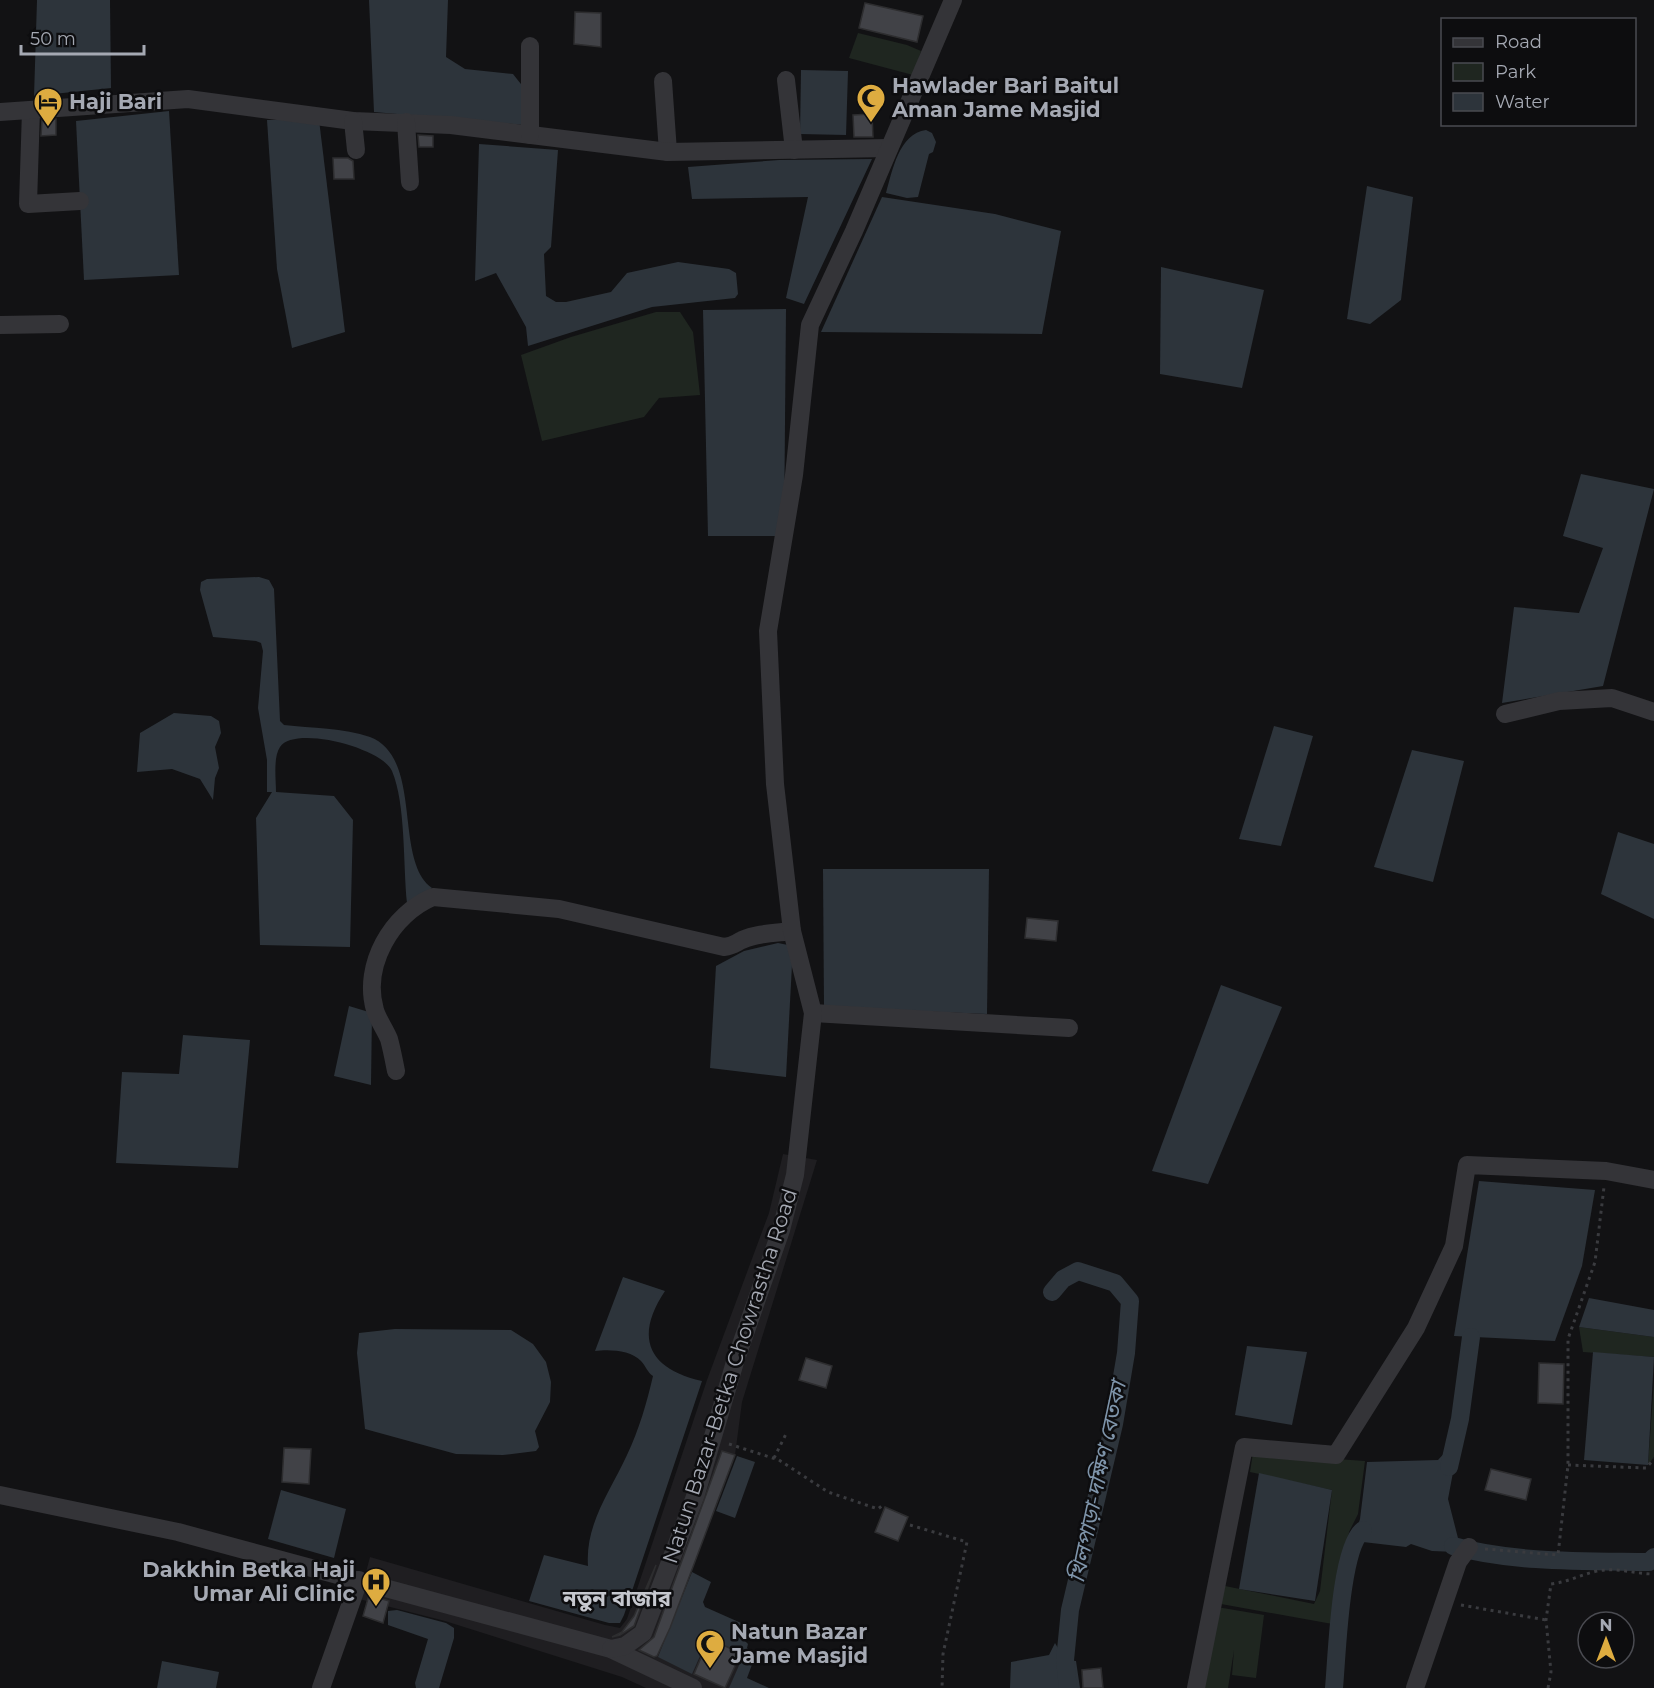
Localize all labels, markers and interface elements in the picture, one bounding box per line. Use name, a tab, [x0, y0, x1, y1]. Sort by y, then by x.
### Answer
scale bar	[21, 18, 144, 56]
legend	[1441, 18, 1636, 126]
text: 50 m	[30, 28, 76, 50]
text: Road	[1495, 31, 1542, 53]
text: Park	[1495, 61, 1536, 83]
place label: Hawlader Bari Baitul Aman Jame Masjid	[891, 73, 1119, 122]
mosque icon: Hawlader Bari Baitul Aman Jame Masjid	[855, 82, 887, 124]
hotel icon: Haji Bari	[32, 86, 64, 128]
place label: Haji Bari	[69, 89, 162, 114]
text: Water	[1495, 91, 1550, 113]
street label: Natun Bazar-Betka Chowrastha Road	[657, 1185, 802, 1566]
water label: খিলপাড়া-দক্ষিণ বেতকা	[1063, 1375, 1133, 1585]
place label: Dakkhin Betka Haji Umar Ali Clinic	[142, 1557, 356, 1606]
hospital icon: Dakkhin Betka Haji Umar Ali Clinic	[360, 1566, 392, 1608]
district label: নতুন বাজার	[562, 1585, 672, 1612]
north arrow	[1576, 1610, 1636, 1670]
text: N	[1600, 1616, 1612, 1635]
place label: Natun Bazar Jame Masjid	[730, 1619, 868, 1668]
mosque icon: Natun Bazar Jame Masjid	[694, 1628, 726, 1670]

